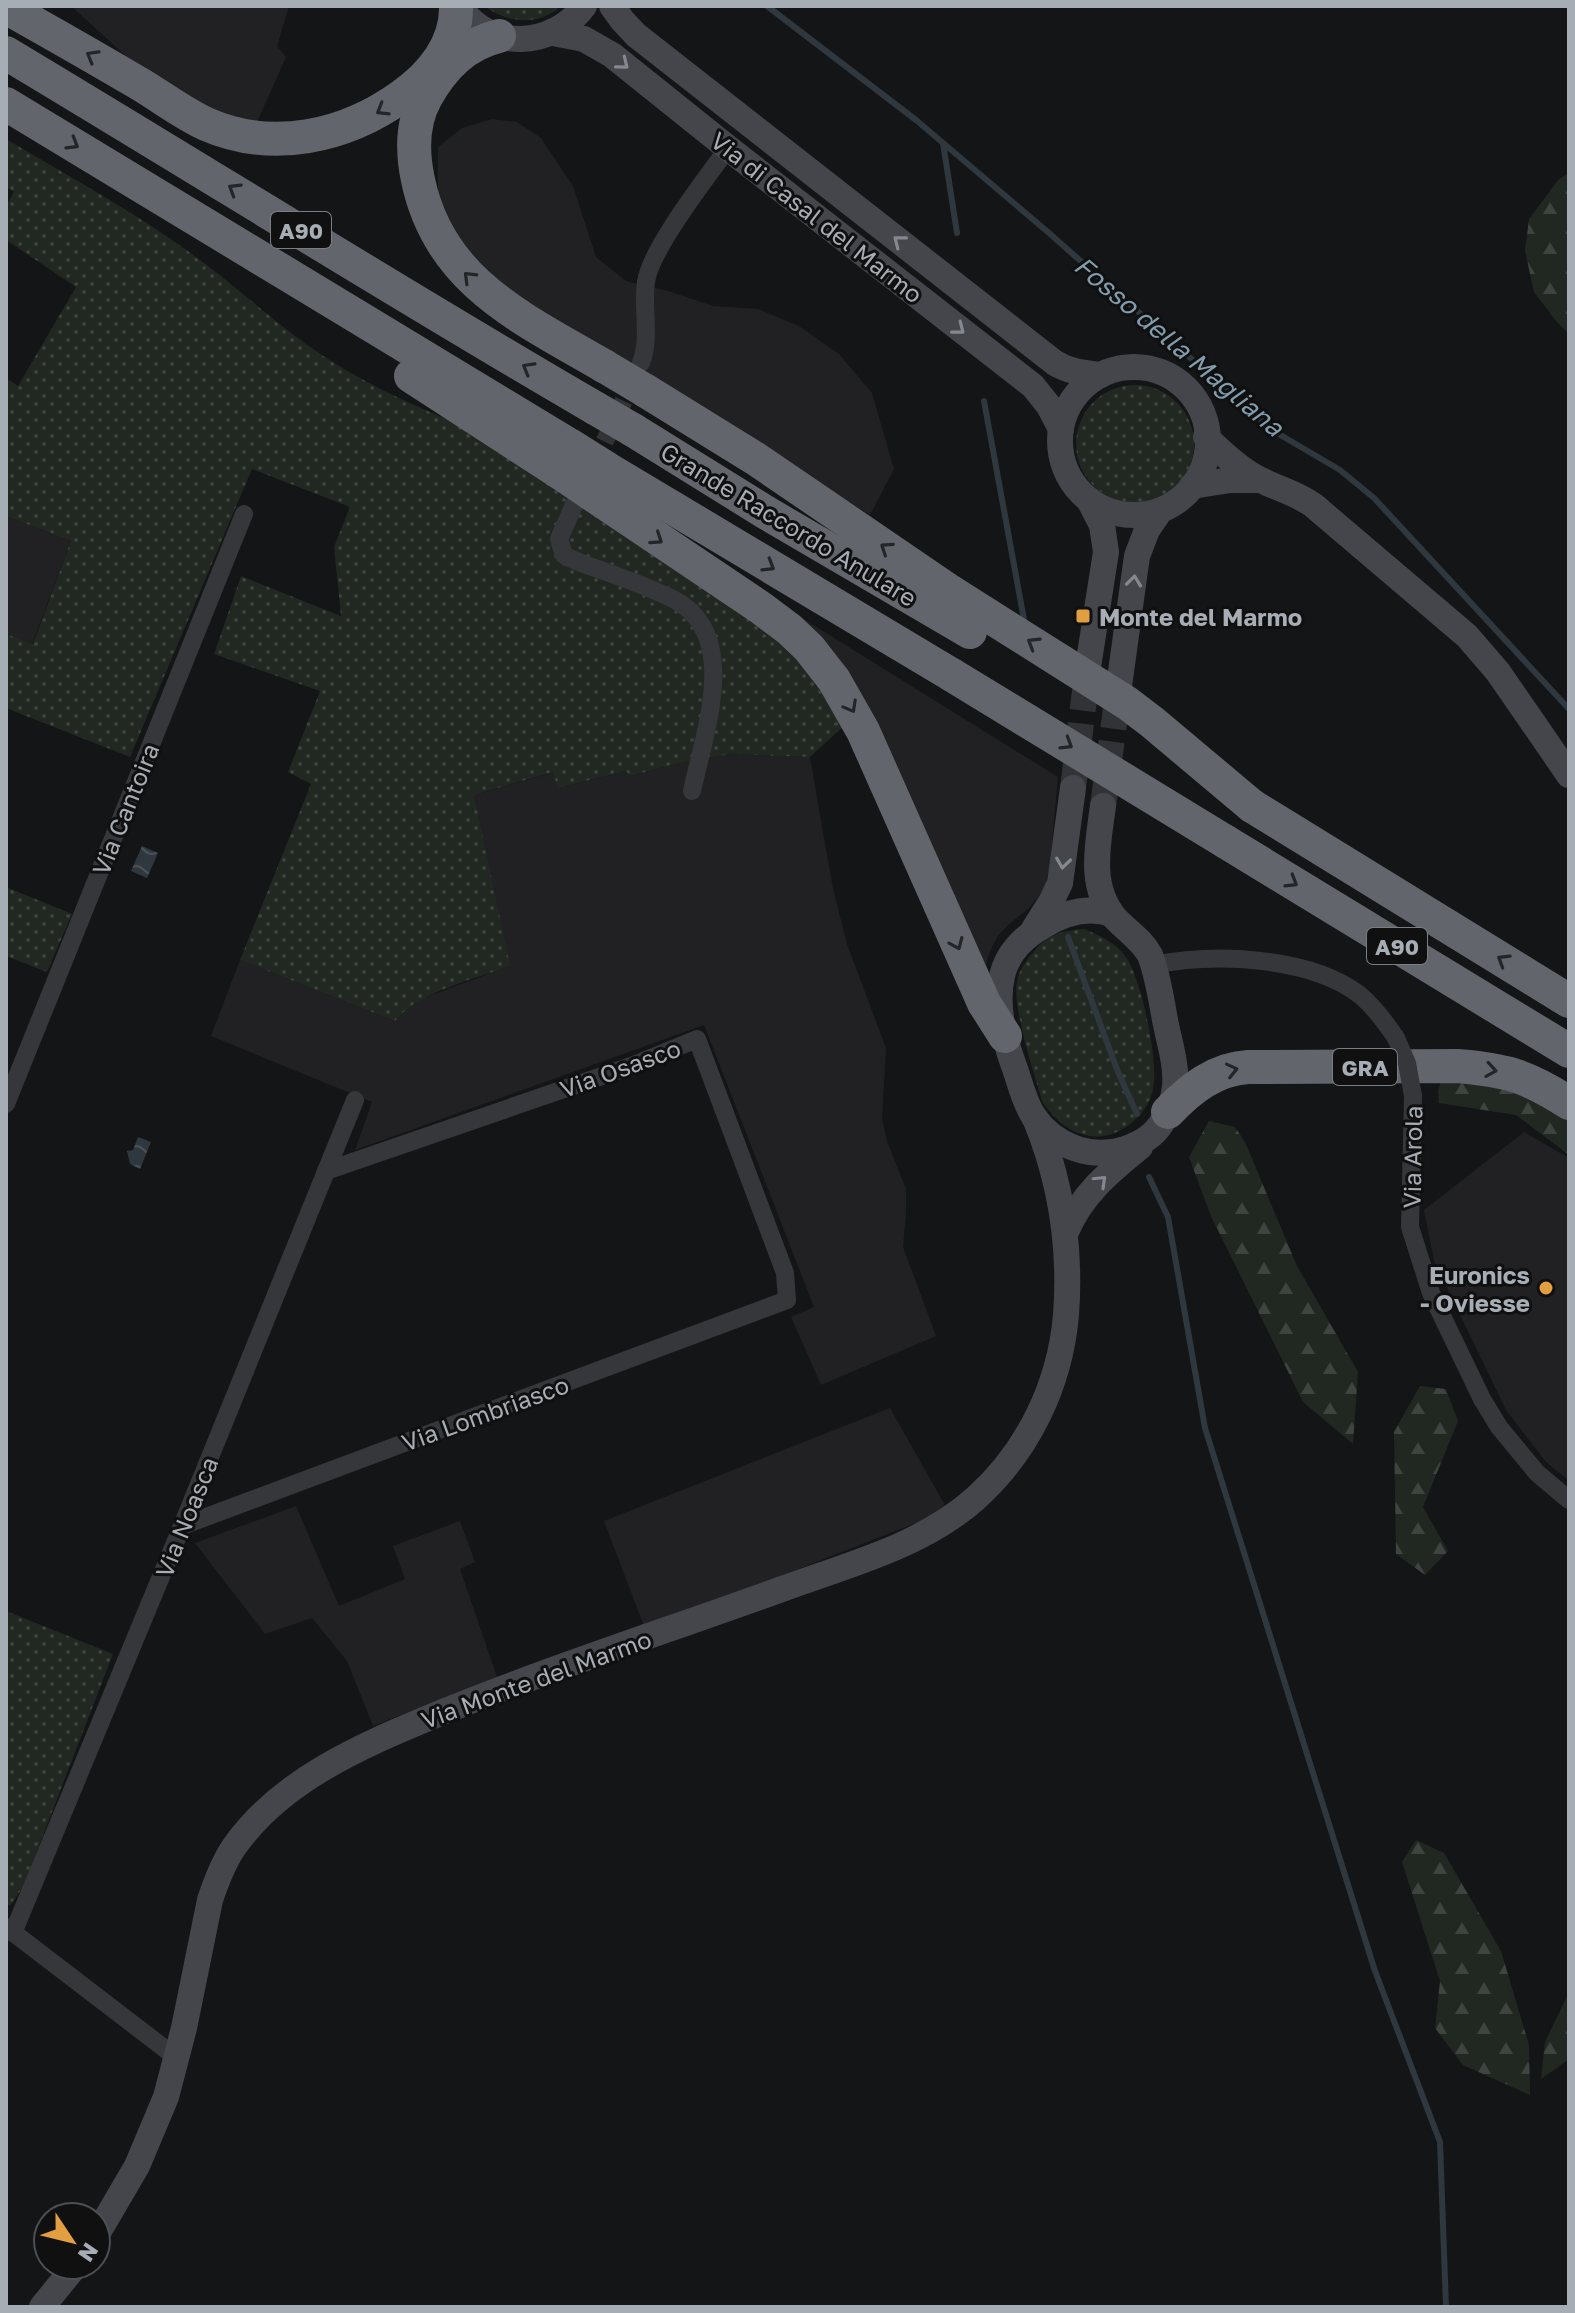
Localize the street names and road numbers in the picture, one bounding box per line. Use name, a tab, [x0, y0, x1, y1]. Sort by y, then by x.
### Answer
street label: Via di Casal del Marmo	[705, 125, 929, 309]
road number: A90	[271, 212, 331, 248]
street label: Grande Raccordo Anulare	[656, 436, 922, 612]
street label: Via Cantoira	[85, 739, 165, 879]
road number: A90	[1367, 928, 1427, 964]
street label: Via Osasco	[556, 1033, 684, 1103]
road number: GRA	[1333, 1049, 1397, 1085]
street label: Via Arola	[1397, 1105, 1427, 1209]
street label: Via Lombriasco	[398, 1369, 572, 1457]
street label: Via Noasca	[149, 1452, 223, 1582]
street label: Via Monte del Marmo	[417, 1624, 655, 1734]

